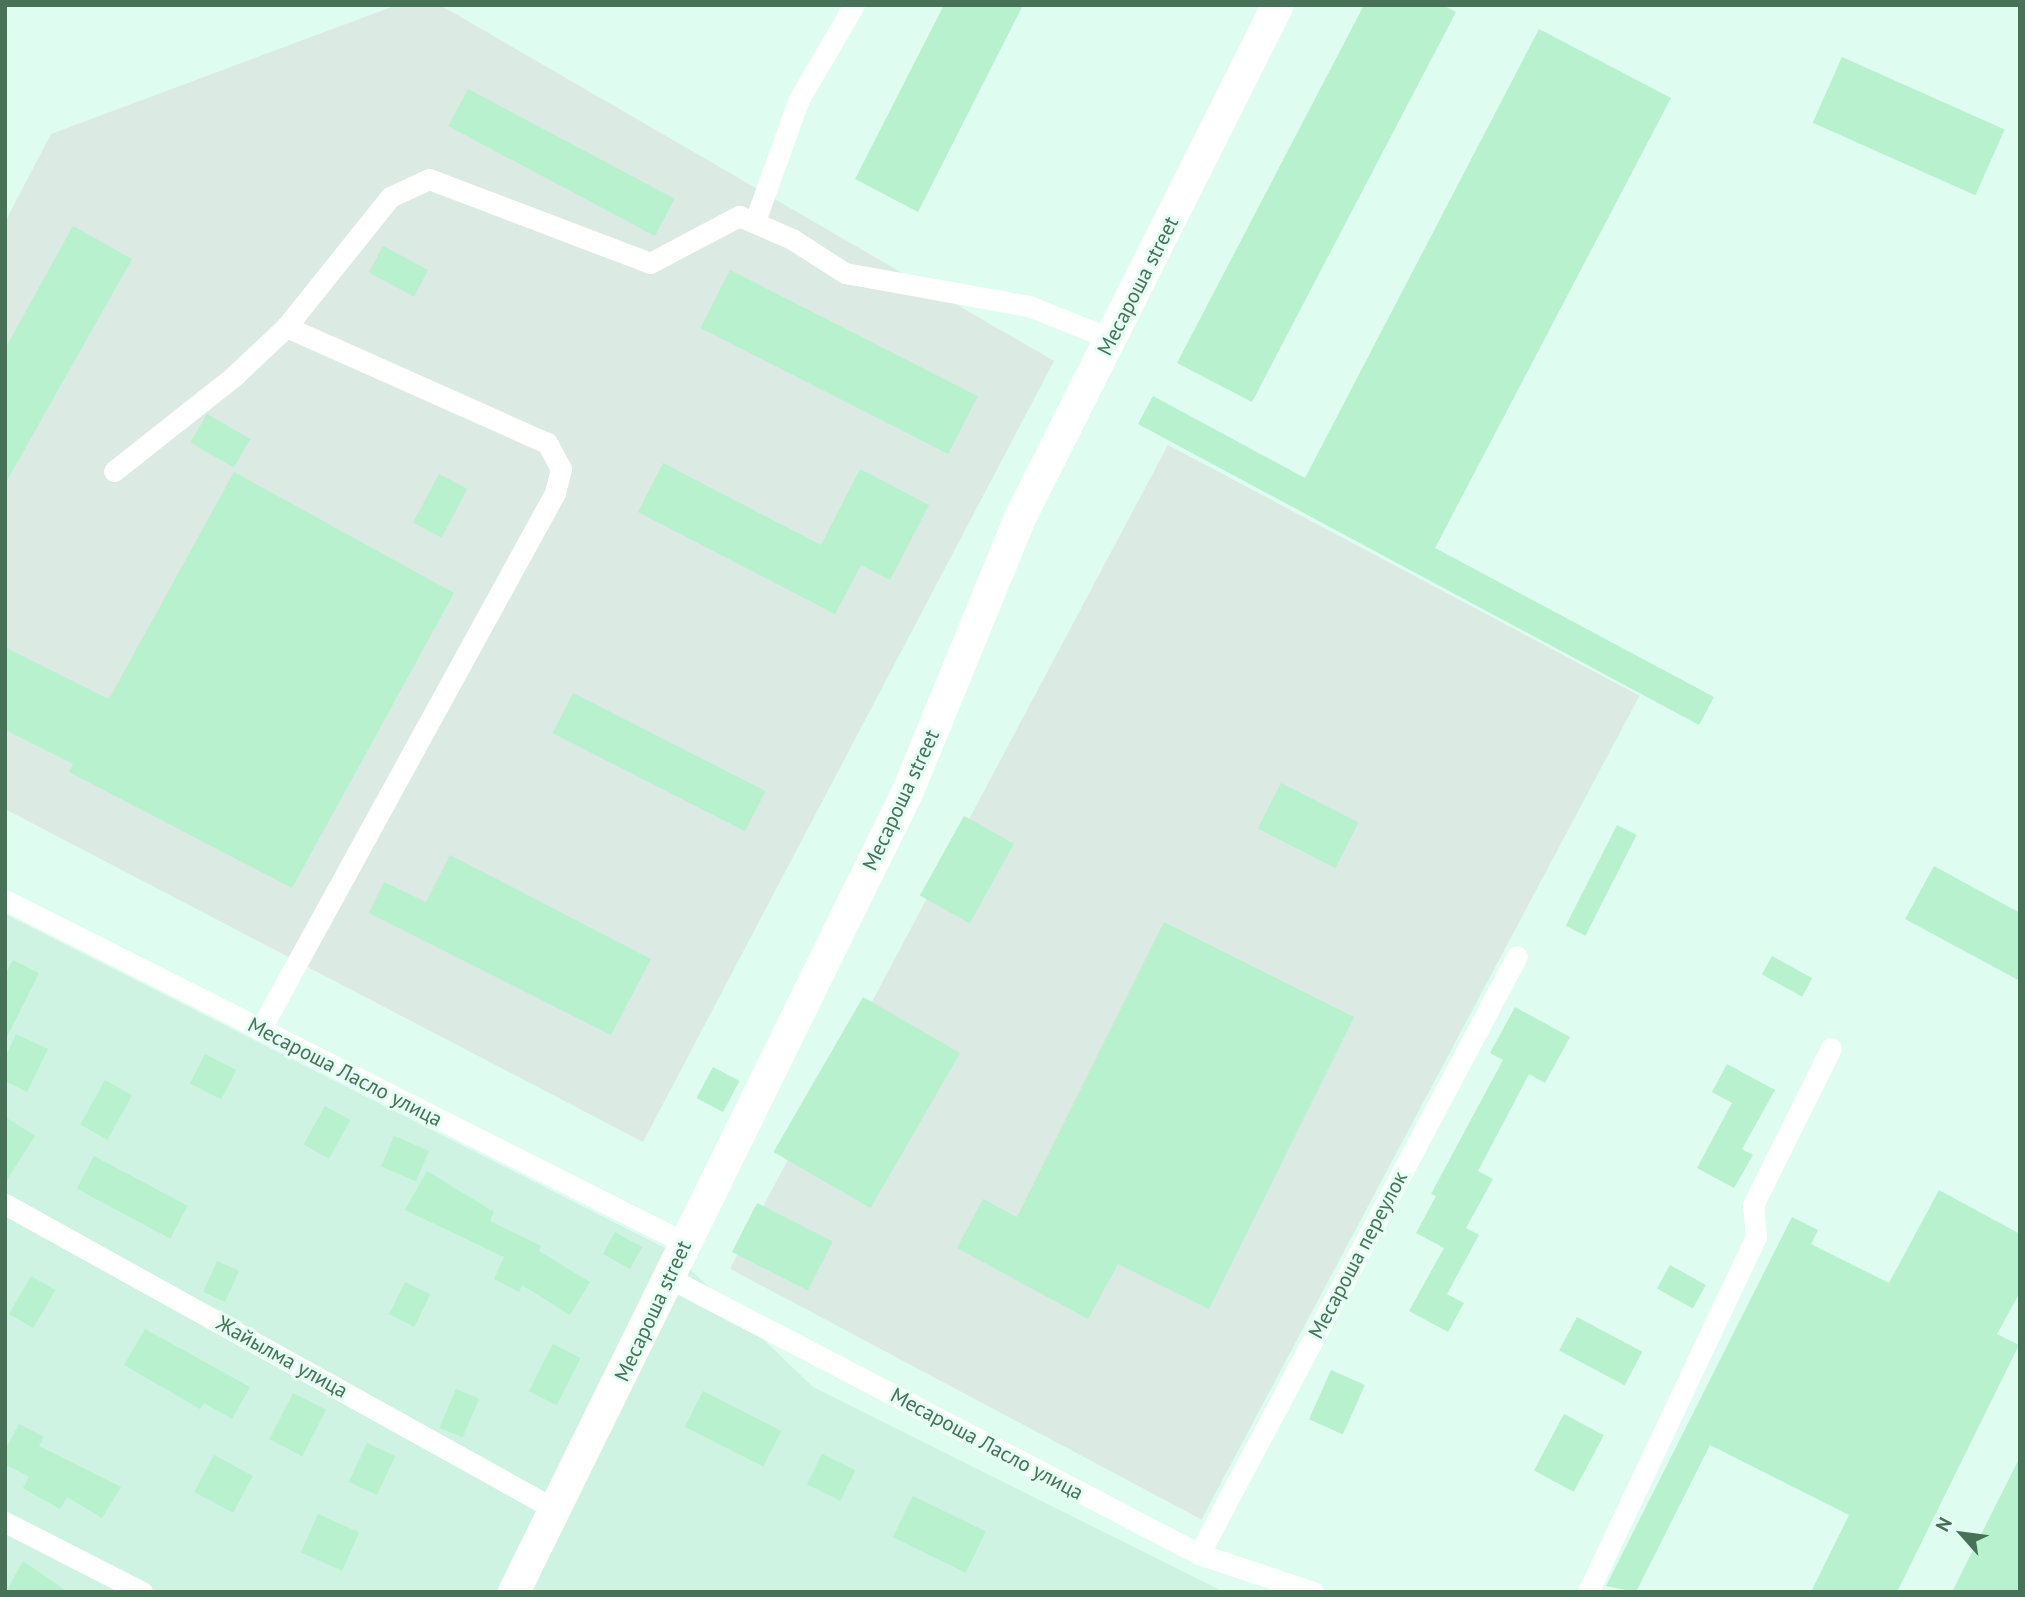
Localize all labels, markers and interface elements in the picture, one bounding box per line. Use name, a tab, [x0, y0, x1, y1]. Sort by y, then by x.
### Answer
street label: Месароша street	[1092, 212, 1184, 360]
street label: Месароша street	[857, 726, 945, 874]
street label: Месароша Ласло улица	[244, 1012, 446, 1132]
street label: Месароша переулок	[1303, 1167, 1413, 1343]
street label: Месароша street	[609, 1237, 697, 1385]
street label: Жайылма улица	[212, 1311, 352, 1403]
street label: Месароша Ласло улица	[886, 1382, 1088, 1506]
north arrow	[1927, 1499, 1997, 1569]
text: N	[1930, 1513, 1957, 1535]

